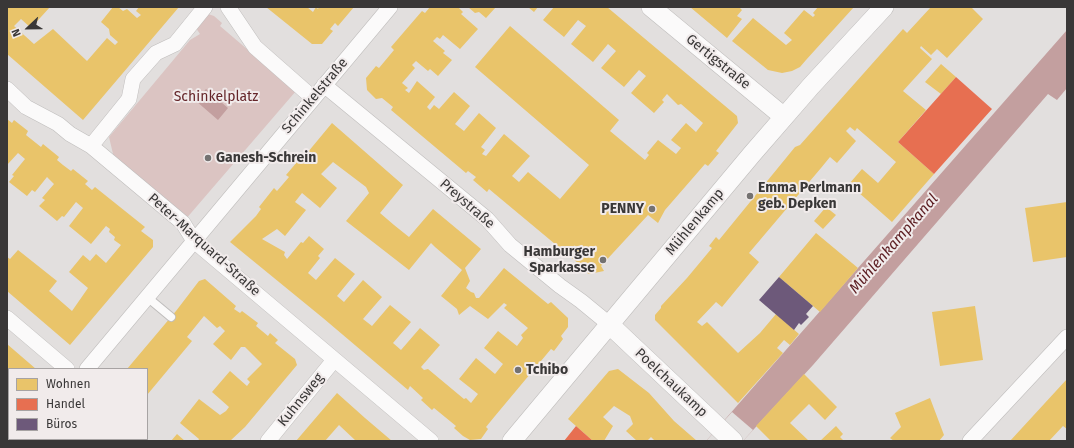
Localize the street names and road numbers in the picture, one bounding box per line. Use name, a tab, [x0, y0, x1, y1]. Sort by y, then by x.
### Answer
street label: Gertigstraße	[682, 31, 754, 93]
street label: Schinkelstraße	[279, 55, 351, 137]
street label: Preystraße	[436, 176, 498, 232]
street label: Mühlenkamp	[662, 185, 728, 259]
street label: Peter-Marquard-Straße	[144, 190, 264, 300]
street label: Poelchaukamp	[631, 345, 711, 421]
street label: Kuhnsweg	[274, 370, 328, 430]

